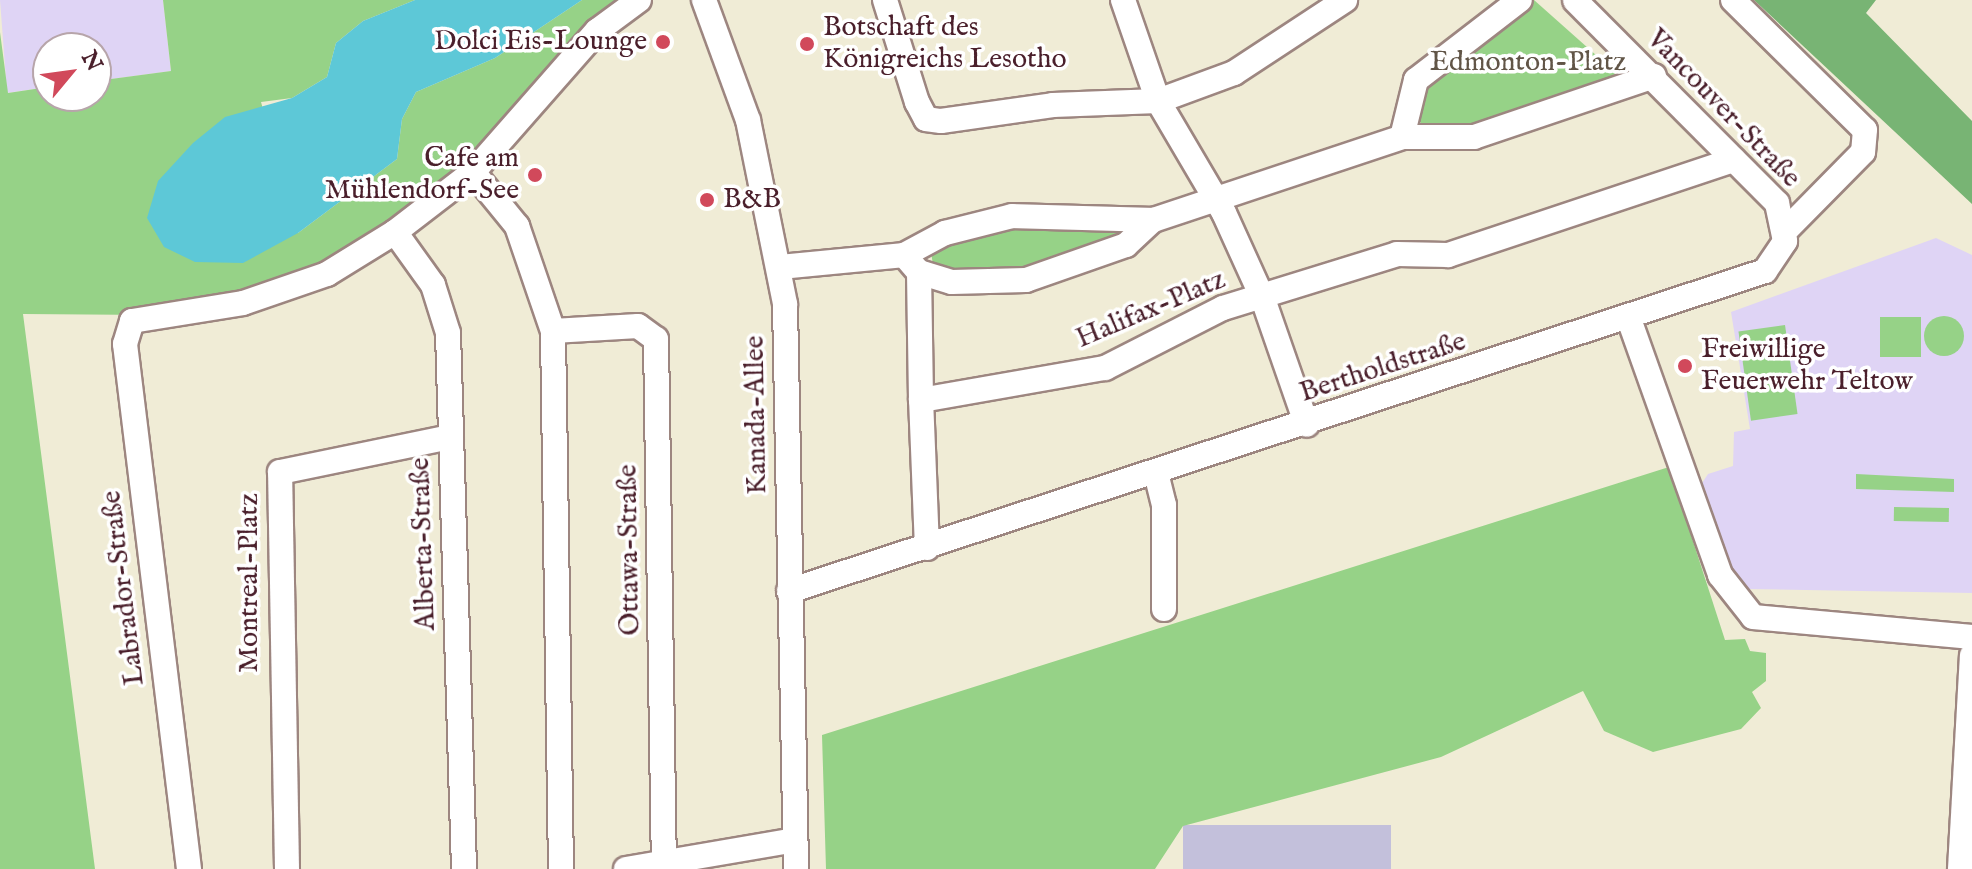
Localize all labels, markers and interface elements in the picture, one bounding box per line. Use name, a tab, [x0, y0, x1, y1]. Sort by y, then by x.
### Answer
place label: Botschaft des Königreichs Lesotho	[823, 11, 1067, 77]
street label: Vancouver-Straße	[1639, 23, 1807, 195]
place label: Dolci Eis-Lounge	[434, 25, 647, 59]
north arrow	[32, 32, 112, 112]
marker: Dolci Eis-Lounge	[654, 33, 672, 51]
marker: Botschaft des Königreichs Lesotho	[798, 35, 816, 53]
text: N	[74, 46, 108, 76]
park label: Edmonton-Platz	[1430, 46, 1626, 80]
place label: Cafe am Mühlendorf-See	[325, 142, 519, 208]
marker: Cafe am Mühlendorf-See	[526, 166, 544, 184]
place label: B&B	[723, 183, 781, 217]
marker: B&B	[698, 191, 716, 209]
street label: Halifax-Platz	[1071, 264, 1231, 356]
street label: Bertholdstraße	[1296, 325, 1470, 411]
place label: Freiwillige Feuerwehr Teltow	[1701, 333, 1913, 399]
street label: Kanada-Allee	[739, 335, 775, 495]
marker: Freiwillige Feuerwehr Teltow	[1676, 357, 1694, 375]
street label: Alberta-Straße	[404, 457, 444, 631]
street label: Ottawa-Straße	[612, 464, 648, 636]
street label: Labrador-Straße	[95, 489, 153, 687]
street label: Montreal-Platz	[233, 493, 267, 673]

